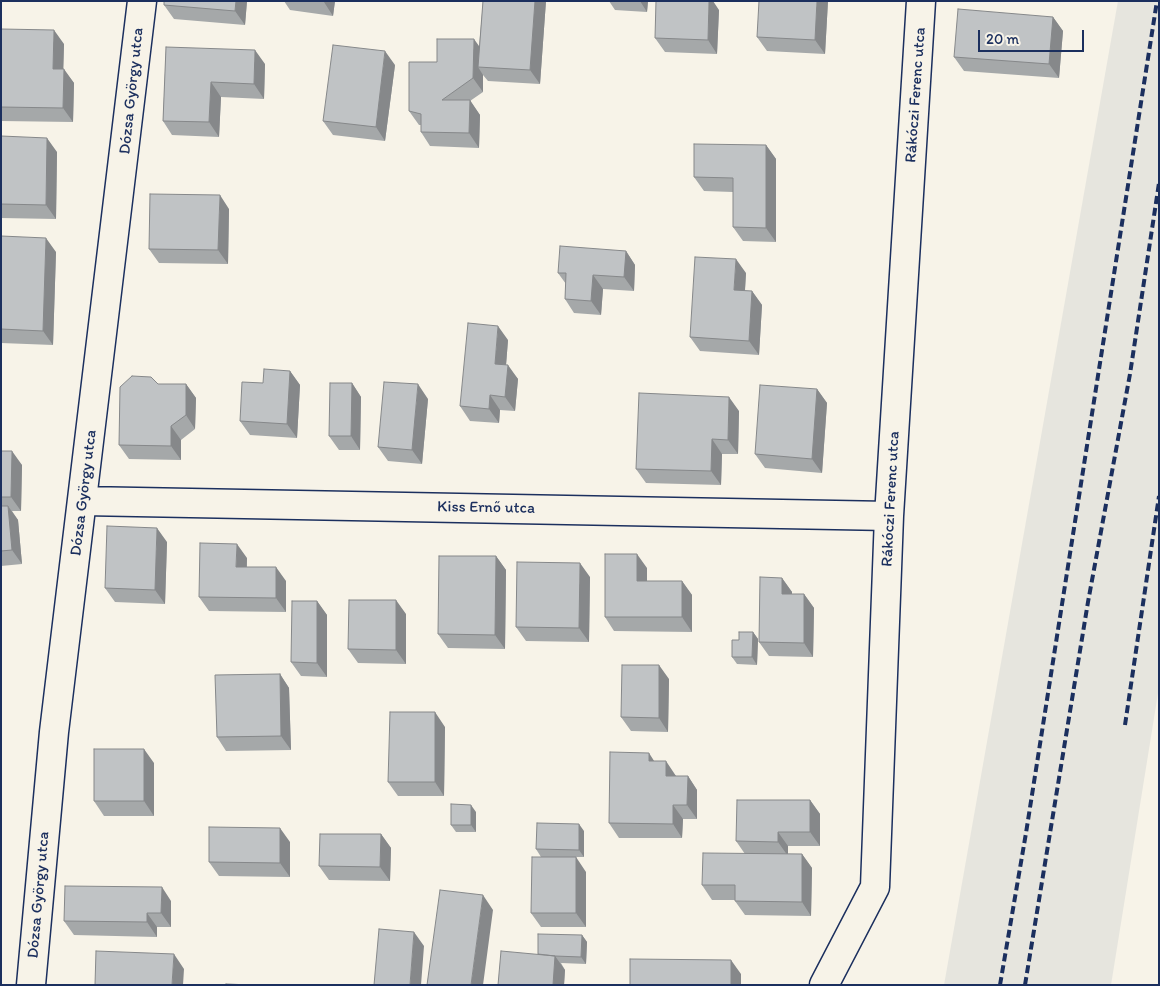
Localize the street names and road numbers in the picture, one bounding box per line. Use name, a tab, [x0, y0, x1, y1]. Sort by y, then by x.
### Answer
street label: Dózsa György utca	[116, 27, 148, 155]
street label: Rákóczi Ferenc utca	[902, 27, 930, 163]
street label: Dózsa György utca	[67, 429, 101, 557]
street label: Rákóczi Ferenc utca	[878, 431, 904, 567]
street label: Kiss Ernő utca	[437, 498, 535, 518]
street label: Dózsa György utca	[24, 831, 54, 959]

